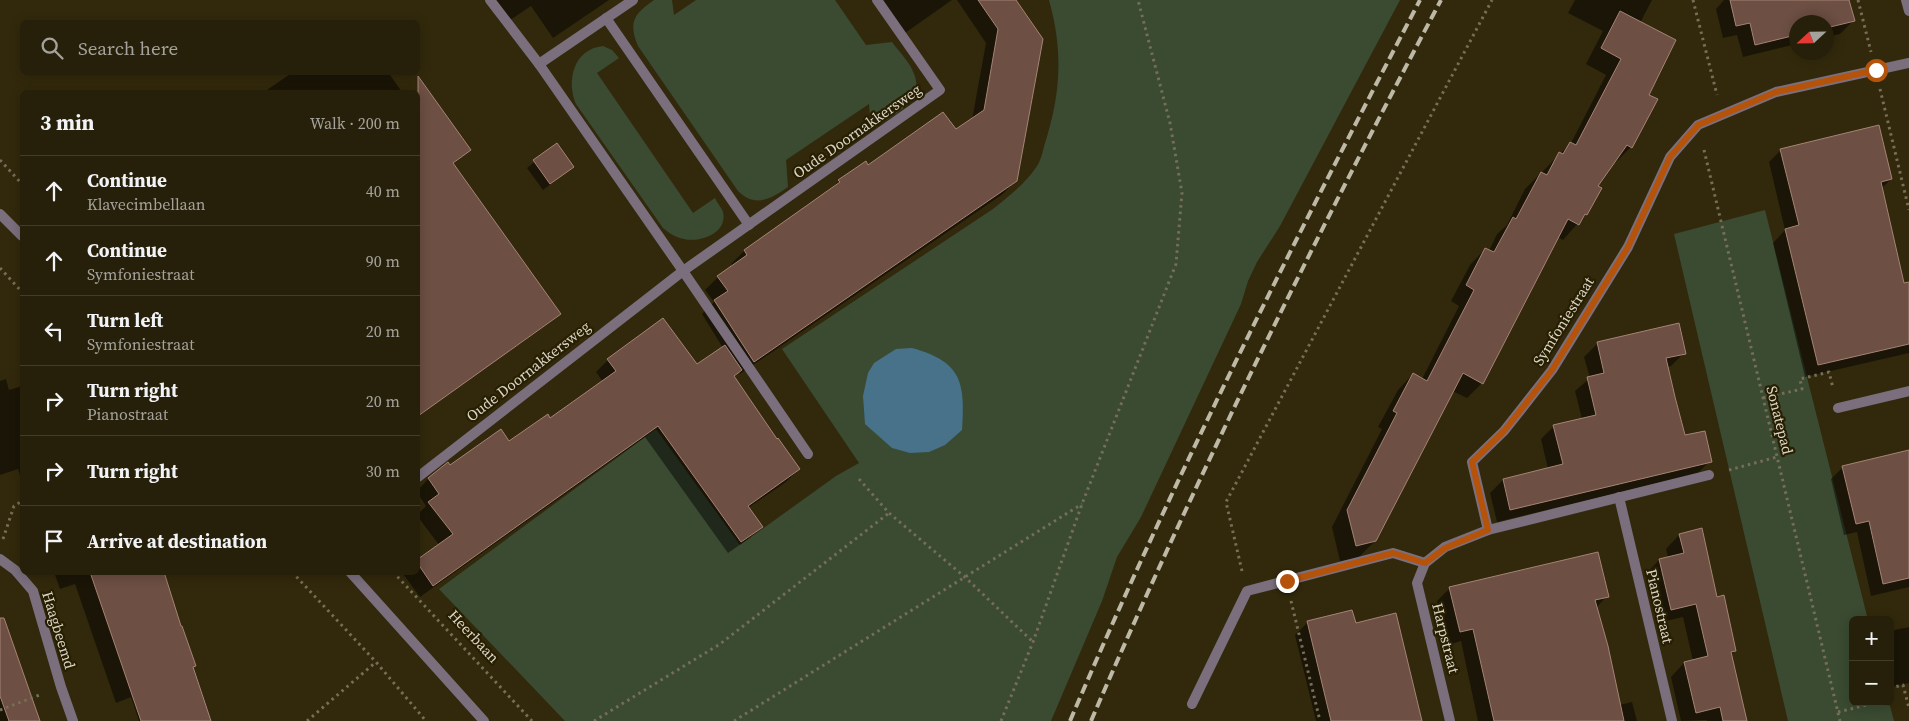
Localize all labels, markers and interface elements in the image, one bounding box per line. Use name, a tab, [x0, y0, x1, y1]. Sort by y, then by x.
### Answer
north arrow	[1789, 15, 1834, 60]
search box	[20, 20, 420, 75]
icon: search	[38, 34, 66, 62]
text: Search here	[78, 35, 178, 61]
route start	[1865, 59, 1888, 82]
street label: Oude Doornakkersweg	[789, 79, 925, 183]
text: 3 min	[40, 108, 95, 137]
text: Walk · 200 m	[310, 112, 400, 134]
text: Continue	[87, 167, 167, 193]
icon: ahead	[40, 177, 68, 205]
text: 40 m	[366, 180, 400, 202]
text: Klavecimbellaan	[87, 193, 206, 215]
text: Continue	[87, 237, 167, 263]
icon: ahead	[40, 247, 68, 275]
text: 90 m	[366, 250, 400, 272]
text: Symfoniestraat	[87, 263, 195, 285]
street label: Symfoniestraat	[1527, 273, 1599, 369]
text: Turn left	[87, 307, 163, 333]
street label: Oude Doornakkersweg	[462, 316, 595, 426]
icon: left	[40, 317, 68, 345]
text: 20 m	[366, 320, 400, 342]
text: Symfoniestraat	[87, 333, 195, 355]
text: Turn right	[87, 377, 178, 403]
street label: Sonatepad	[1761, 384, 1799, 457]
icon: right	[40, 387, 68, 415]
text: 20 m	[366, 390, 400, 412]
text: Pianostraat	[87, 403, 168, 425]
icon: right	[40, 457, 68, 485]
text: Turn right	[87, 458, 178, 484]
text: 30 m	[366, 460, 400, 482]
icon: arrive	[40, 527, 68, 555]
text: Arrive at destination	[87, 528, 267, 554]
street label: Pianostraat	[1641, 567, 1679, 646]
route end	[1276, 570, 1299, 593]
street label: Haagbeemd	[37, 589, 81, 672]
street label: Harpstraat	[1427, 601, 1465, 676]
street label: Heerbaan	[444, 605, 504, 667]
map controls	[1849, 616, 1894, 706]
button: +	[1849, 616, 1894, 661]
button: −	[1849, 661, 1894, 706]

